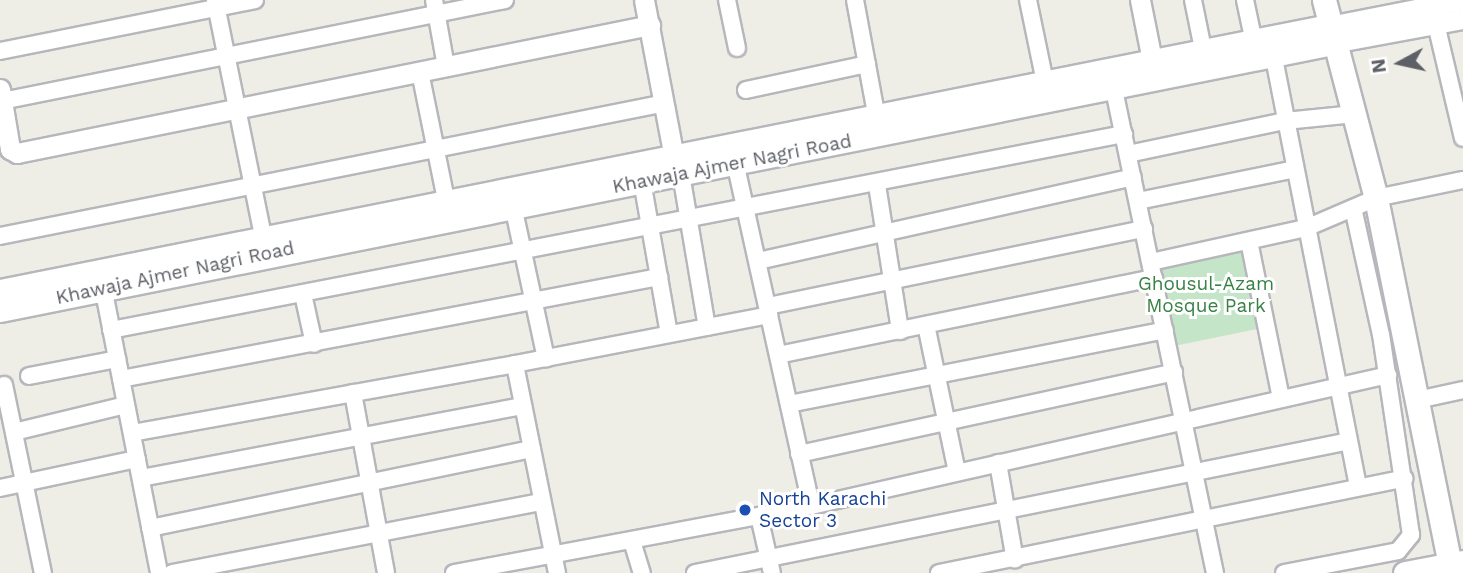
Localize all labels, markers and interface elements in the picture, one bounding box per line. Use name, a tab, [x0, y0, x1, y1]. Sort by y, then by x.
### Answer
north arrow	[1365, 28, 1435, 98]
text: N	[1366, 57, 1391, 75]
street label: Khawaja Ajmer Nagri Road	[610, 129, 854, 199]
street label: Khawaja Ajmer Nagri Road	[53, 236, 297, 310]
park label: Ghousul-Azam Mosque Park	[1138, 273, 1274, 317]
place label: North Karachi Sector 3	[759, 488, 886, 532]
marker: North Karachi Sector 3	[737, 502, 753, 518]

